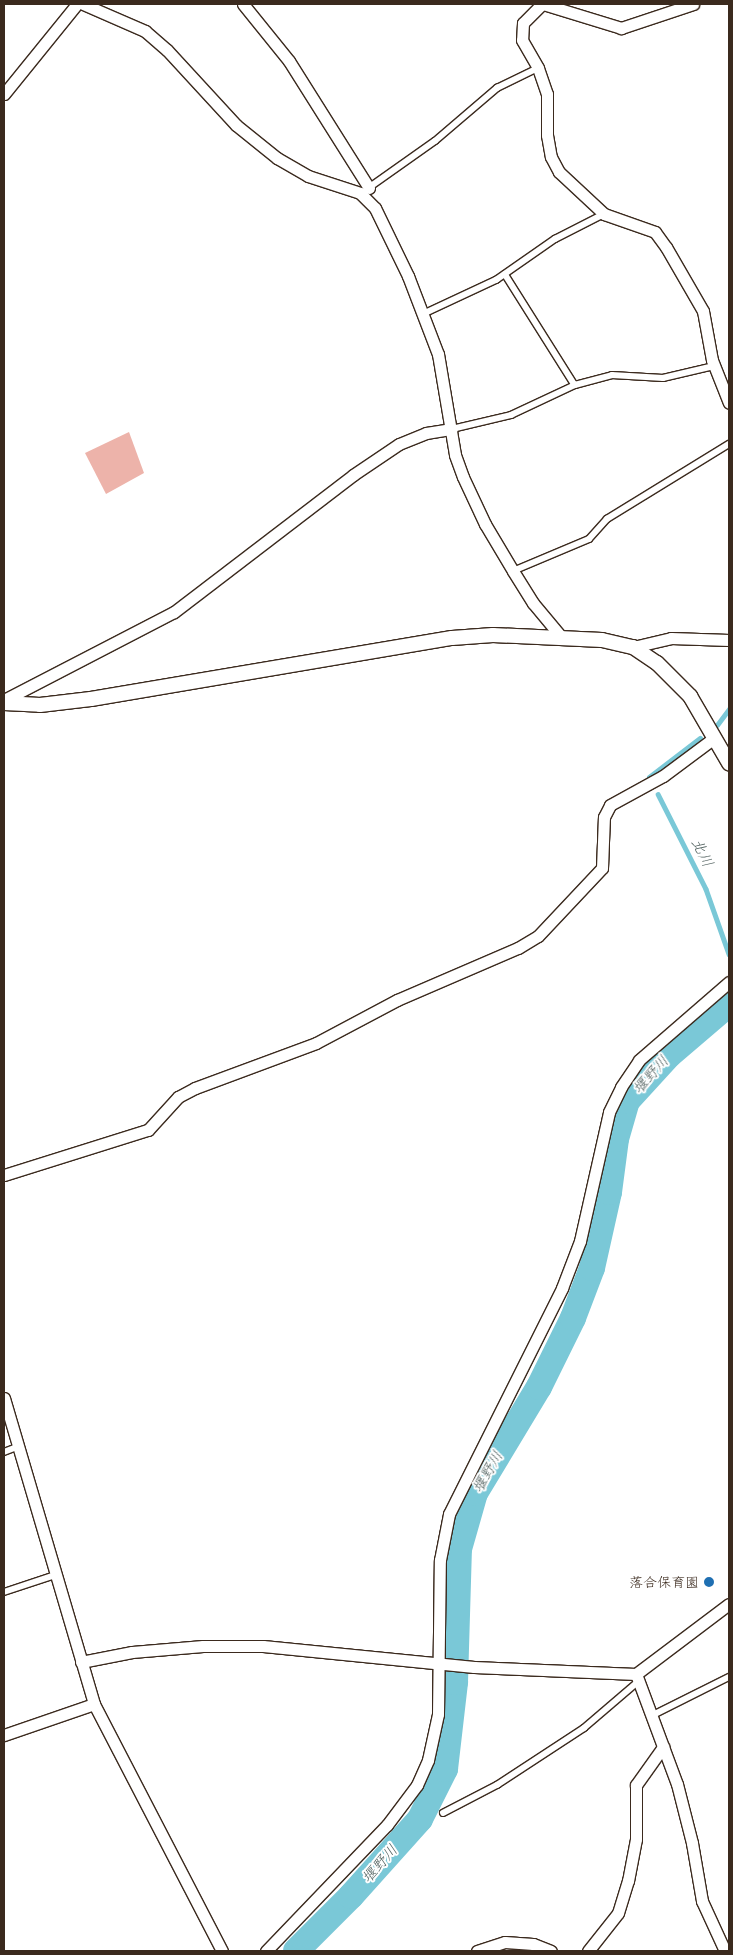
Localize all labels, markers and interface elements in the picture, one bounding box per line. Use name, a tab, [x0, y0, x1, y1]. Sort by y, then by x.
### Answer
water label: 北川	[687, 836, 717, 870]
water label: 堰野川	[629, 1052, 673, 1098]
water label: 堰野川	[469, 1448, 507, 1496]
place label: 落合保育園	[629, 1574, 699, 1590]
marker: 落合保育園	[703, 1576, 715, 1588]
water label: 堰野川	[358, 1841, 402, 1887]

